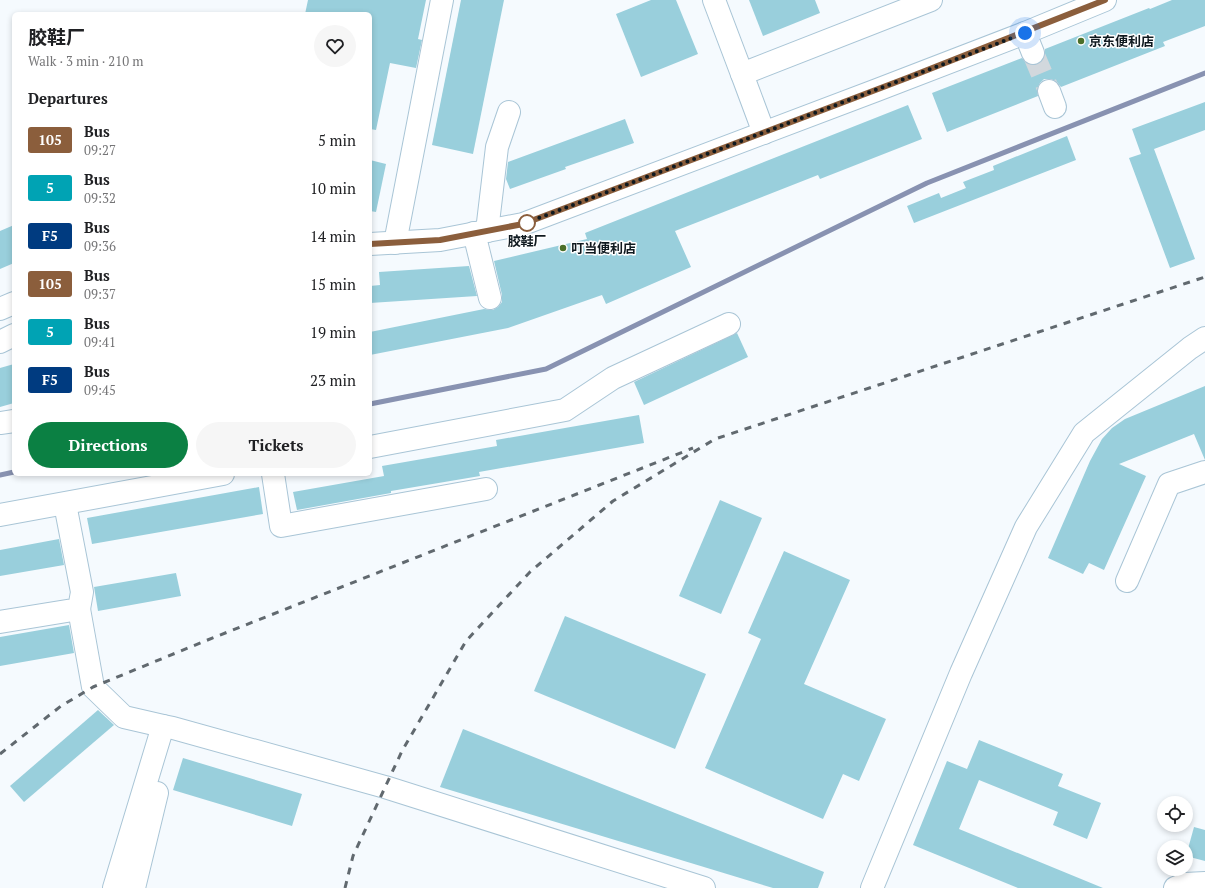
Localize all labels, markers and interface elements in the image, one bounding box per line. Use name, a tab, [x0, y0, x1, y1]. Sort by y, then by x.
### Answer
your location	[1015, 23, 1035, 43]
text: 胶鞋厂	[28, 24, 85, 49]
button: heart	[314, 25, 356, 67]
place label: 京东便利店	[1089, 32, 1154, 50]
marker: 京东便利店	[1076, 36, 1086, 46]
text: Walk · 3 min · 210 m	[28, 52, 143, 70]
text: Departures	[28, 88, 108, 108]
text: Bus	[84, 121, 110, 141]
text: 105	[38, 130, 62, 149]
text: 5 min	[318, 130, 356, 150]
text: 09:27	[84, 141, 116, 159]
text: Bus	[84, 169, 110, 189]
text: 5	[46, 178, 54, 197]
text: 10 min	[310, 178, 356, 198]
text: 09:32	[84, 189, 116, 207]
marker: 胶鞋厂	[518, 214, 536, 232]
text: Bus	[84, 217, 110, 237]
text: F5	[42, 226, 58, 245]
text: 14 min	[310, 226, 356, 246]
place label: 胶鞋厂	[507, 232, 547, 250]
text: 09:36	[84, 237, 116, 255]
place label: 叮当便利店	[571, 239, 636, 257]
marker: 叮当便利店	[558, 243, 568, 253]
text: Bus	[84, 265, 110, 285]
text: 105	[38, 274, 62, 293]
text: 15 min	[310, 274, 356, 294]
text: 09:37	[84, 285, 116, 303]
text: Bus	[84, 313, 110, 333]
text: 5	[46, 322, 54, 341]
text: 19 min	[310, 322, 356, 342]
text: 09:41	[84, 333, 116, 351]
text: Bus	[84, 361, 110, 381]
text: F5	[42, 370, 58, 389]
text: 23 min	[310, 370, 356, 390]
text: 09:45	[84, 381, 116, 399]
button: Directions	[28, 422, 188, 468]
button: Tickets	[196, 422, 356, 468]
map controls	[1157, 796, 1193, 876]
button: locate	[1157, 796, 1193, 832]
button: layers	[1157, 840, 1193, 876]

